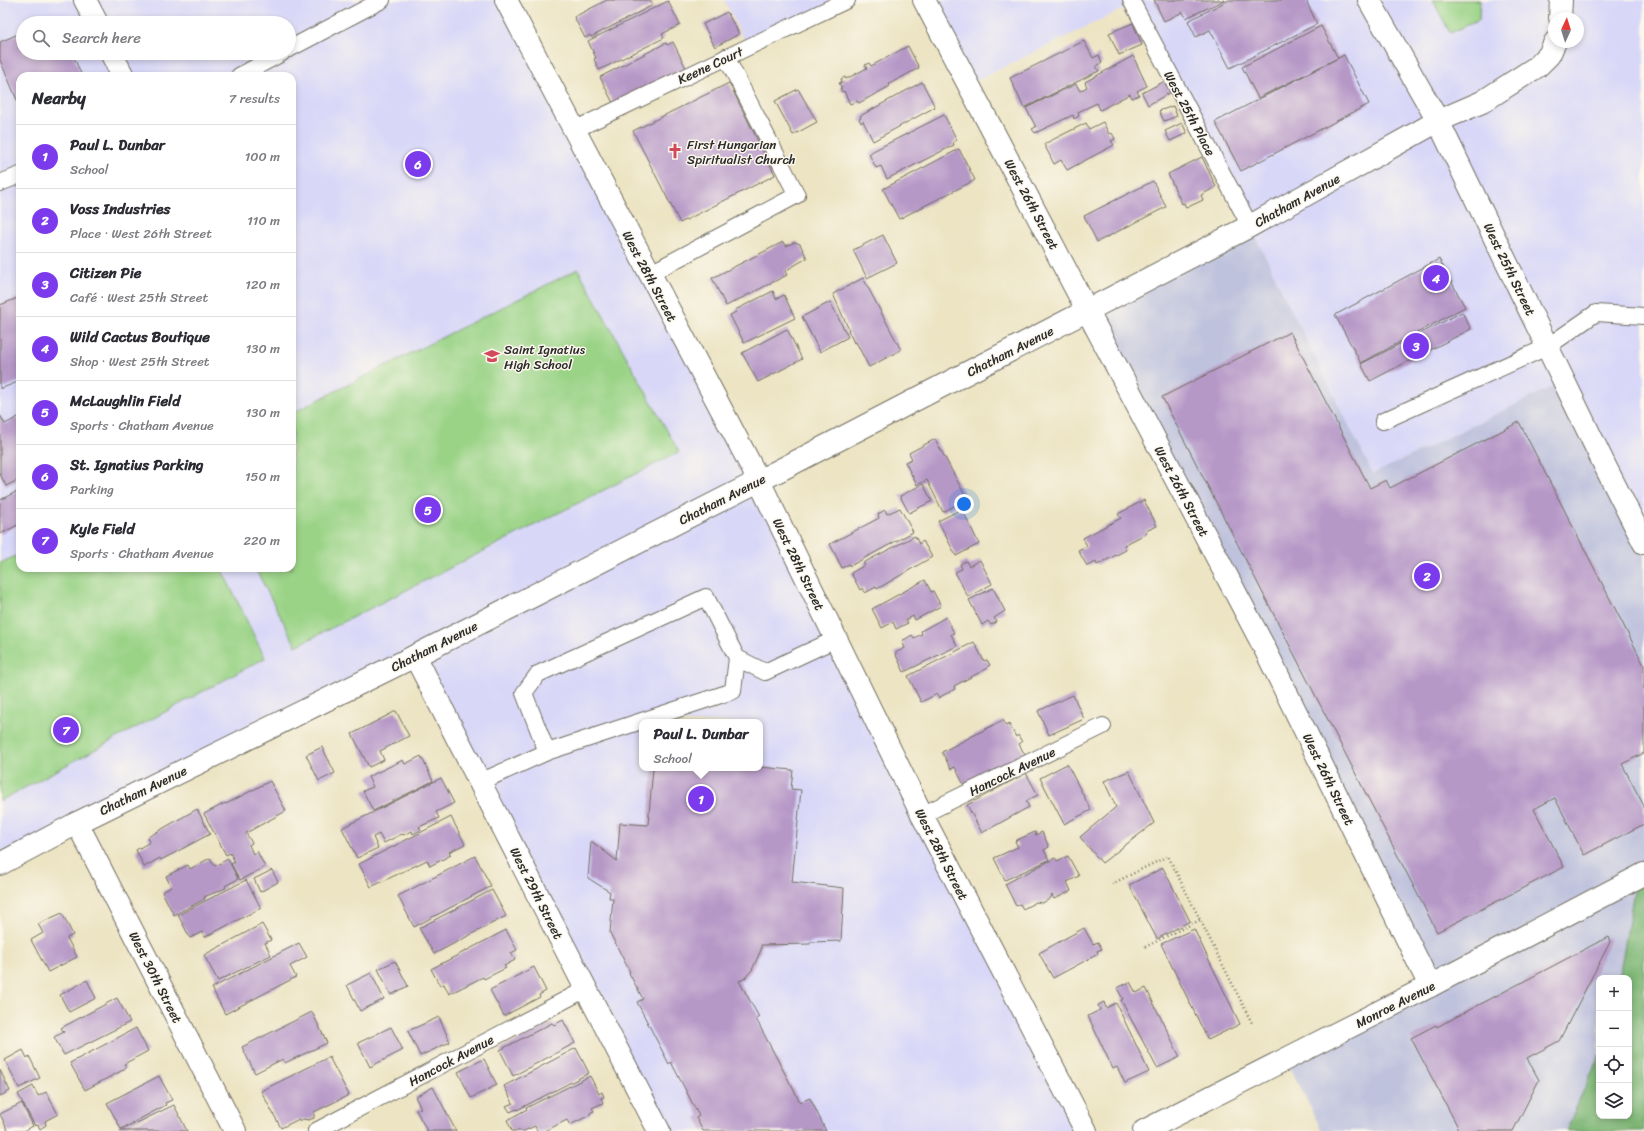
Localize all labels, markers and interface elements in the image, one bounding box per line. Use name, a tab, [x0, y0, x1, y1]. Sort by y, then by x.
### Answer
north arrow	[1548, 12, 1584, 48]
search box	[16, 16, 296, 60]
text: Search here	[62, 25, 141, 51]
icon: search	[30, 27, 52, 49]
street label: Keene Court	[674, 40, 748, 91]
street label: West 25th Place	[1157, 66, 1222, 160]
text: Nearby	[32, 83, 86, 113]
text: 7 results	[229, 87, 280, 110]
text: Paul L. Dunbar	[70, 132, 165, 158]
place label: First Hungarian Spiritualist Church	[687, 133, 796, 171]
church icon: First Hungarian Spiritualist Church	[666, 142, 684, 160]
text: 1	[42, 145, 48, 168]
text: 100 m	[245, 145, 280, 168]
pin: 6	[405, 149, 431, 179]
street label: West 26th Street	[998, 155, 1065, 254]
text: School	[70, 158, 108, 181]
street label: Chatham Avenue	[1250, 167, 1345, 234]
text: Voss Industries	[70, 196, 170, 222]
text: 2	[41, 209, 49, 232]
text: 110 m	[247, 209, 280, 232]
street label: West 25th Street	[1477, 219, 1542, 320]
text: Place · West 26th Street	[70, 222, 212, 245]
street label: West 28th Street	[616, 226, 684, 326]
text: Citizen Pie	[70, 260, 142, 286]
pin: 4	[1423, 263, 1449, 293]
text: 3	[41, 273, 49, 296]
text: 120 m	[245, 273, 280, 296]
text: Café · West 25th Street	[70, 286, 208, 309]
street label: Chatham Avenue	[963, 319, 1058, 383]
text: Wild Cactus Boutique	[70, 324, 210, 350]
pin: 3	[1403, 331, 1429, 361]
text: 4	[41, 337, 49, 360]
text: 130 m	[246, 337, 280, 360]
place label: Saint Ignatius High School	[504, 338, 586, 376]
school or university icon: Saint Ignatius High School	[483, 347, 501, 365]
text: Shop · West 25th Street	[70, 350, 210, 373]
text: McLaughlin Field	[70, 388, 180, 414]
text: 5	[41, 401, 49, 424]
text: 130 m	[246, 401, 280, 424]
text: Sports · Chatham Avenue	[70, 414, 214, 437]
street label: West 26th Street	[1148, 442, 1215, 541]
text: St. Ignatius Parking	[70, 452, 204, 478]
text: 6	[41, 465, 49, 488]
text: 150 m	[245, 465, 280, 488]
street label: Chatham Avenue	[675, 467, 770, 531]
text: Parking	[70, 478, 114, 501]
your location	[954, 494, 974, 514]
pin: 5	[415, 495, 441, 525]
street label: West 28th Street	[766, 514, 831, 615]
text: Kyle Field	[70, 516, 135, 542]
text: 7	[41, 529, 49, 552]
text: 220 m	[243, 529, 280, 552]
text: Sports · Chatham Avenue	[70, 542, 214, 565]
pin: 2	[1414, 561, 1440, 591]
street label: Chatham Avenue	[387, 614, 482, 678]
pin: 7	[53, 715, 79, 745]
popup	[639, 719, 763, 771]
text: Paul L. Dunbar	[654, 721, 749, 747]
street label: West 26th Street	[1296, 729, 1361, 830]
street label: Hancock Avenue	[965, 740, 1060, 802]
text: School	[654, 747, 692, 770]
street label: Chatham Avenue	[95, 759, 191, 822]
pin: 1	[688, 784, 714, 814]
street label: West 28th Street	[908, 804, 975, 905]
street label: West 29th Street	[503, 843, 570, 944]
street label: West 30th Street	[122, 927, 189, 1028]
street label: Monroe Avenue	[1351, 974, 1439, 1035]
map controls	[1596, 975, 1632, 1119]
button: +	[1596, 975, 1632, 1011]
button: −	[1596, 1011, 1632, 1047]
street label: Hancock Avenue	[404, 1028, 498, 1093]
button: locate	[1596, 1047, 1632, 1083]
button: layers	[1596, 1083, 1632, 1119]

